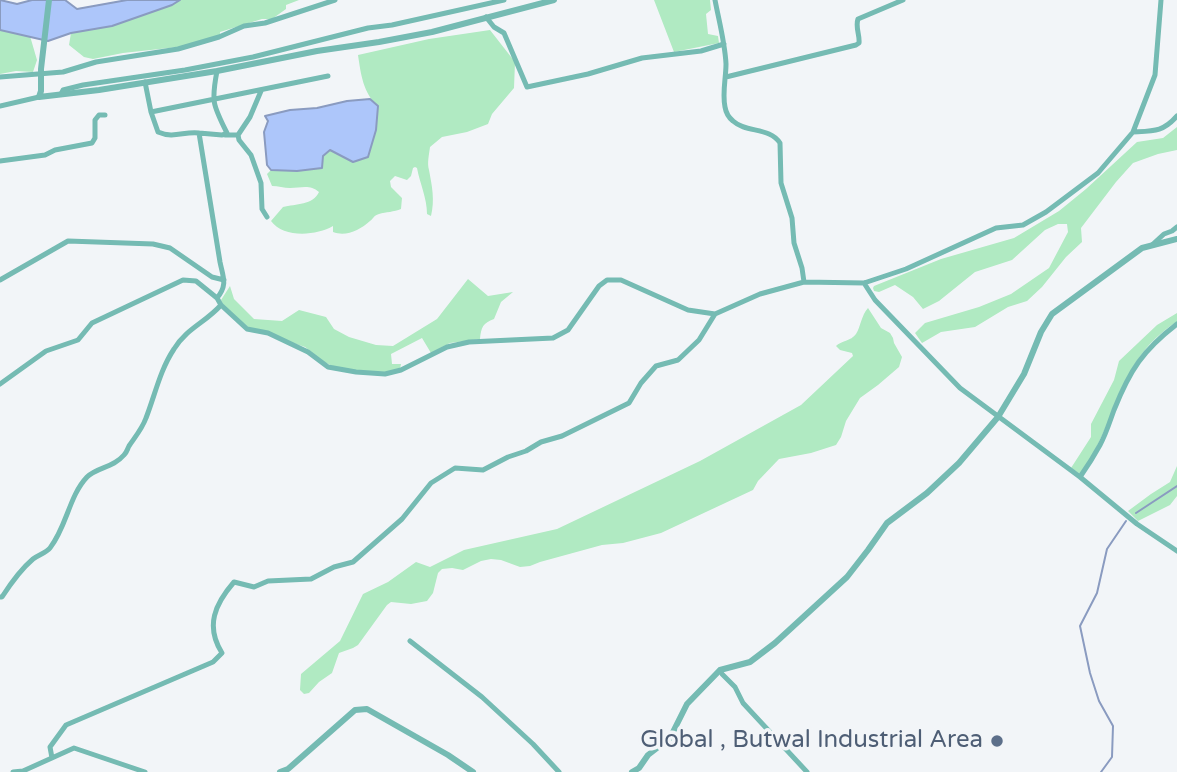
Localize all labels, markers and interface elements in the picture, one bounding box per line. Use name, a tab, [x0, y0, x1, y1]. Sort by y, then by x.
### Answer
place label: Global , Butwal Industrial Area	[640, 727, 983, 755]
marker: Global , Butwal Industrial Area	[989, 733, 1005, 749]

